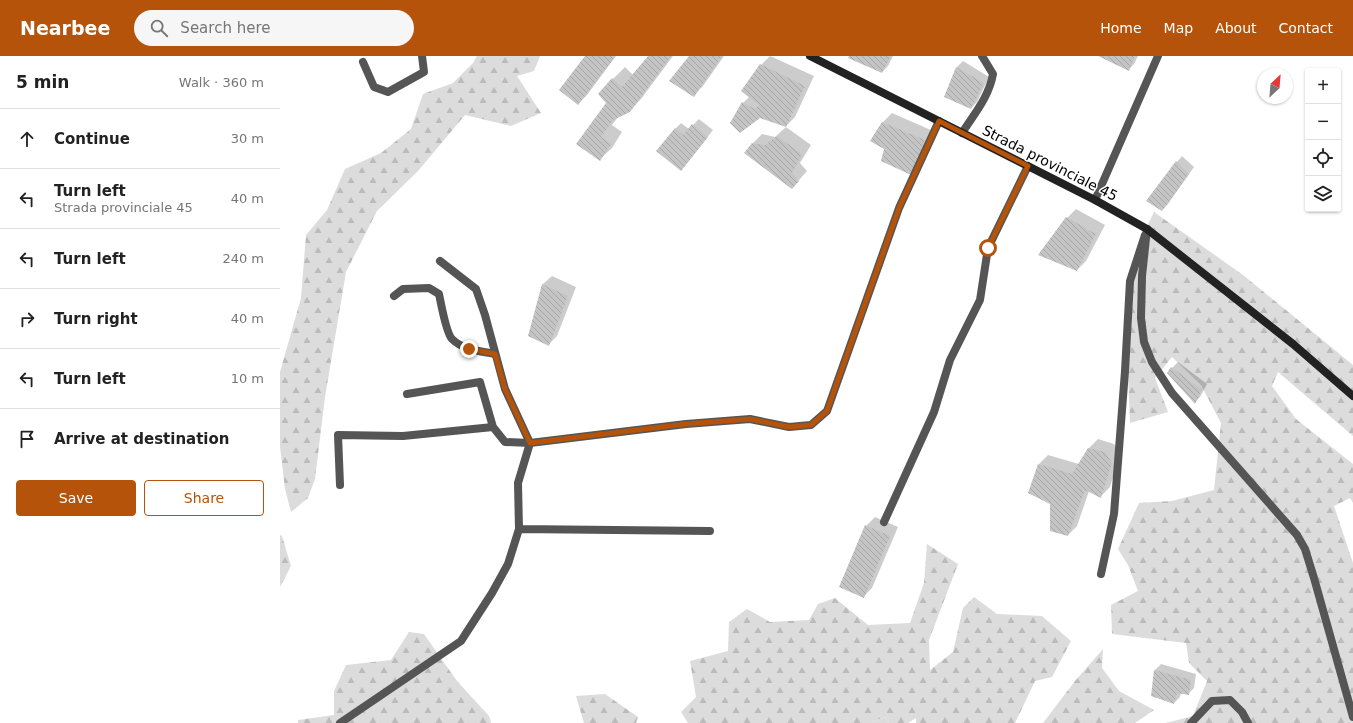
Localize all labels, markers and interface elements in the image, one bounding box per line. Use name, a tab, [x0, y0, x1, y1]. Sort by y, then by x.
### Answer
search box	[134, 10, 414, 46]
text: Nearbee	[20, 17, 110, 39]
icon: search	[148, 17, 170, 39]
text: Search here	[180, 19, 270, 37]
text: Home	[1100, 20, 1142, 36]
text: Map	[1164, 20, 1193, 36]
text: About	[1215, 20, 1257, 36]
text: Contact	[1279, 20, 1333, 36]
north arrow	[1257, 68, 1293, 104]
map controls	[1305, 68, 1341, 212]
button: +	[1305, 68, 1341, 104]
text: 5 min	[16, 72, 69, 92]
text: Walk · 360 m	[179, 75, 264, 90]
button: −	[1305, 104, 1341, 140]
street label: Strada provinciale 45	[980, 122, 1120, 204]
icon: ahead	[16, 128, 38, 150]
text: Continue	[54, 130, 130, 148]
text: 30 m	[231, 131, 264, 146]
button: locate	[1305, 140, 1341, 176]
button: layers	[1305, 176, 1341, 212]
text: Turn left	[54, 182, 126, 200]
icon: left	[16, 188, 38, 210]
text: 40 m	[231, 191, 264, 206]
text: Strada provinciale 45	[54, 200, 193, 215]
route start	[979, 239, 997, 257]
icon: left	[16, 248, 38, 270]
text: Turn left	[54, 250, 126, 268]
text: 240 m	[222, 251, 264, 266]
icon: right	[16, 308, 38, 330]
text: Turn right	[54, 310, 138, 328]
text: 40 m	[231, 311, 264, 326]
route end	[460, 340, 478, 358]
icon: left	[16, 368, 38, 390]
text: Turn left	[54, 370, 126, 388]
text: 10 m	[231, 371, 264, 386]
icon: arrive	[16, 428, 38, 450]
text: Arrive at destination	[54, 430, 229, 448]
button: Save	[16, 480, 136, 516]
button: Share	[144, 480, 264, 516]

